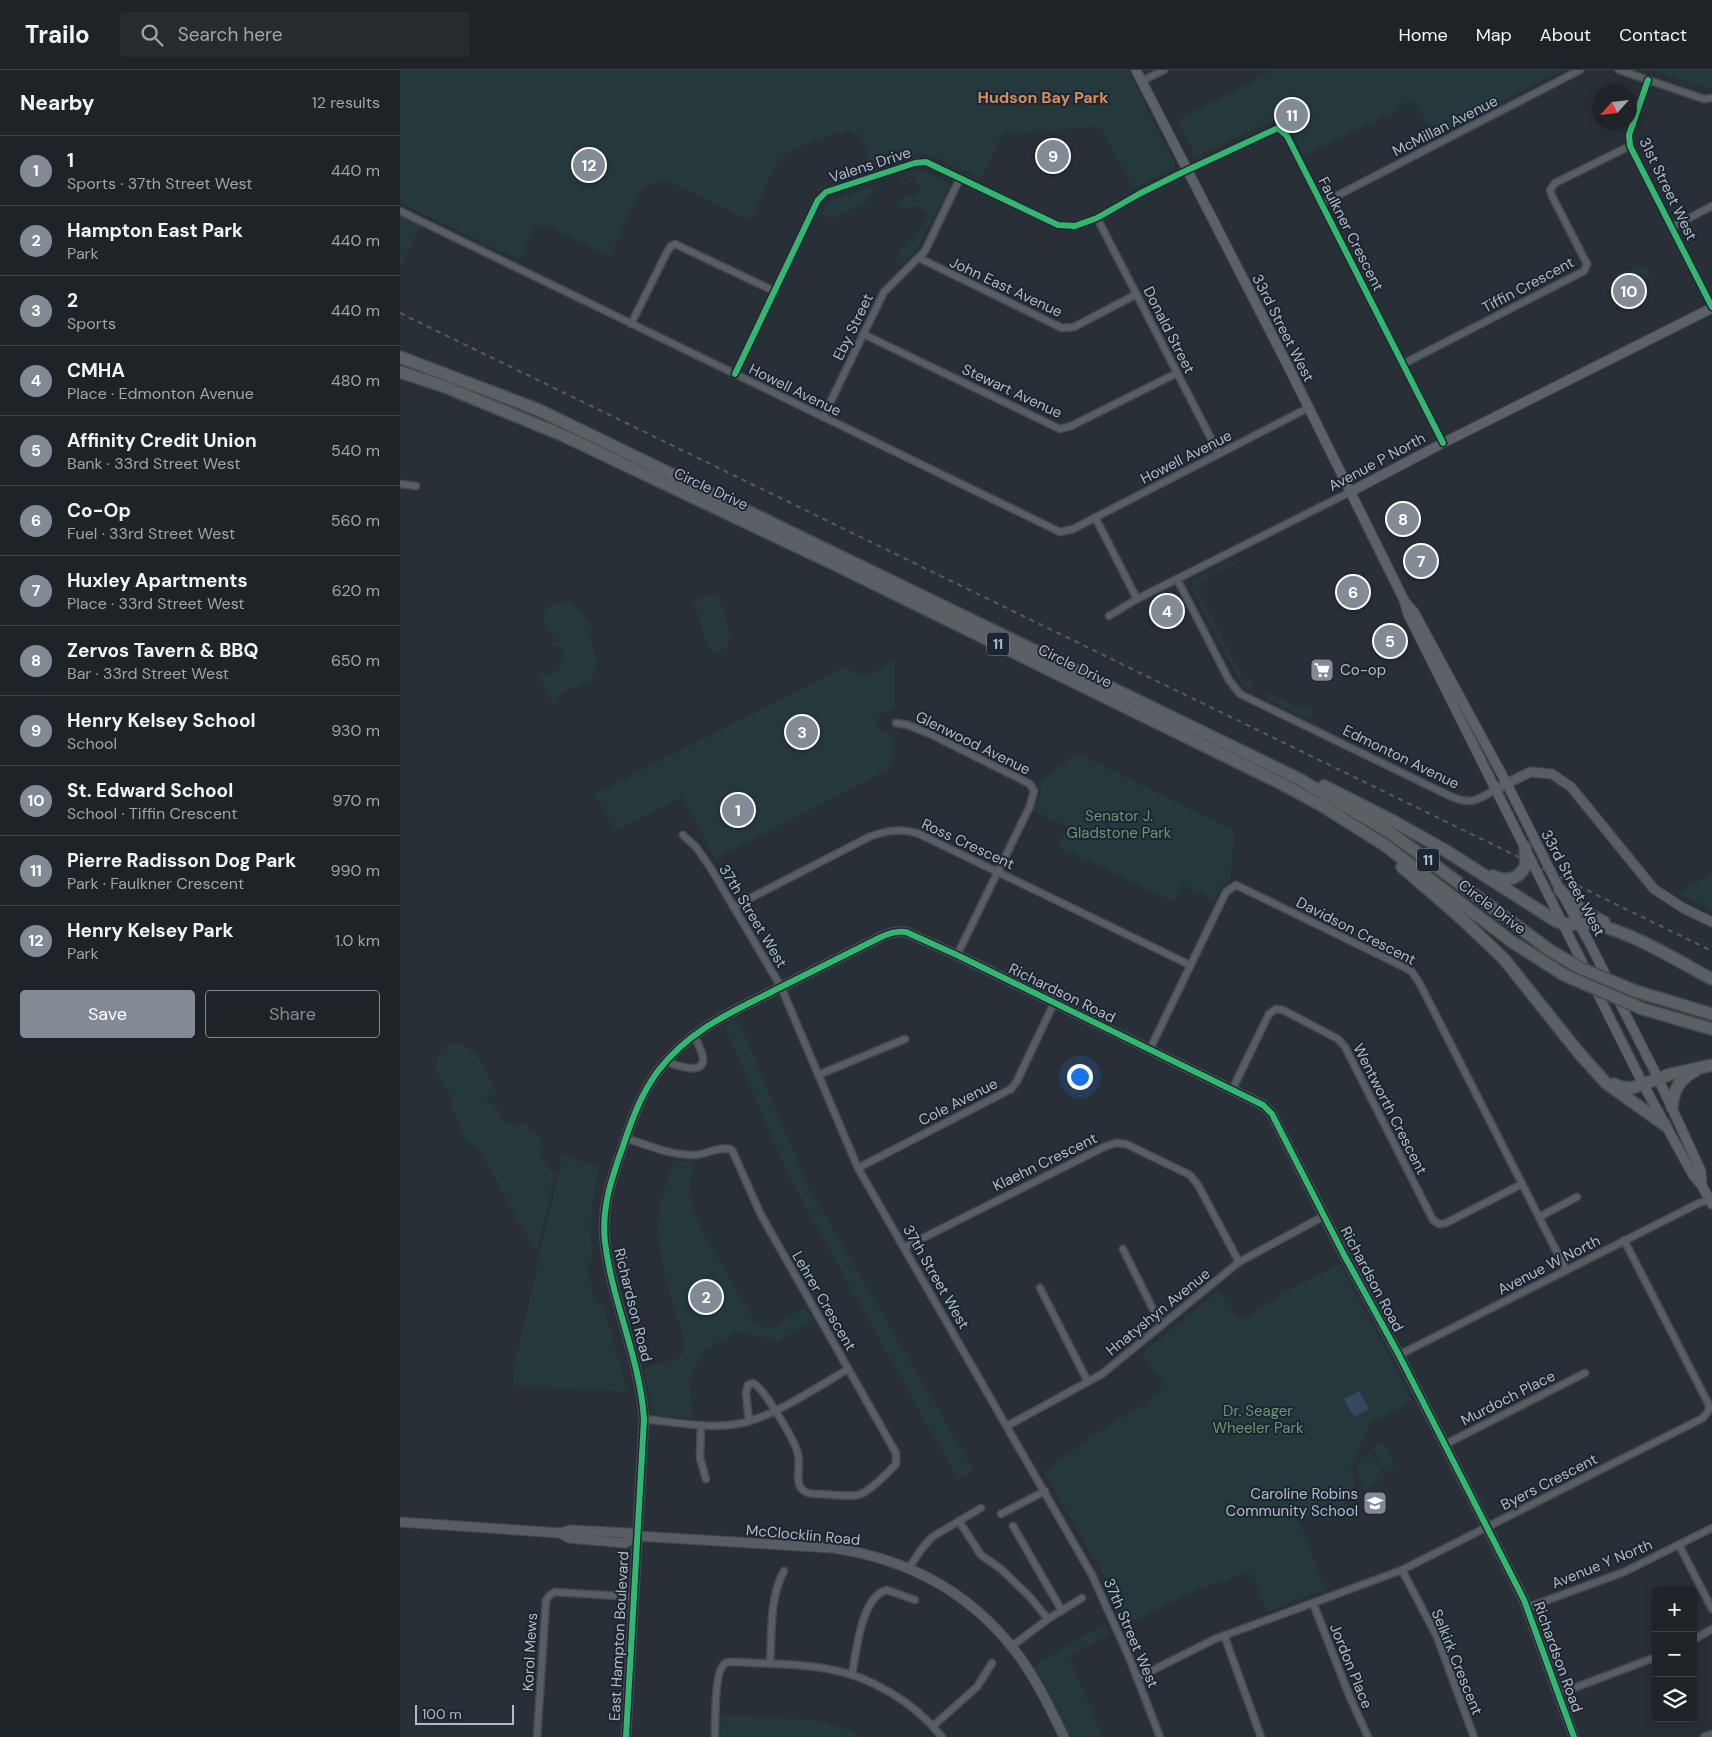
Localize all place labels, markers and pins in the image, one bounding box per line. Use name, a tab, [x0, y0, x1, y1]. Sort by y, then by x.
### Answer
pin: 11	[1276, 96, 1308, 134]
pin: 9	[1037, 137, 1069, 175]
pin: 12	[573, 146, 605, 184]
pin: 10	[1613, 272, 1645, 310]
pin: 8	[1387, 500, 1419, 538]
pin: 7	[1405, 542, 1437, 580]
pin: 6	[1337, 573, 1369, 611]
pin: 4	[1151, 592, 1183, 630]
pin: 5	[1374, 622, 1406, 660]
supermarket icon: Co-op	[1309, 657, 1335, 683]
place label: Co-op	[1340, 660, 1386, 680]
pin: 3	[786, 713, 818, 751]
pin: 1	[722, 791, 754, 829]
pin: 2	[690, 1278, 722, 1316]
place label: Caroline Robins Community School	[1226, 1484, 1358, 1521]
school or university icon: Caroline Robins Community School	[1362, 1490, 1388, 1516]

